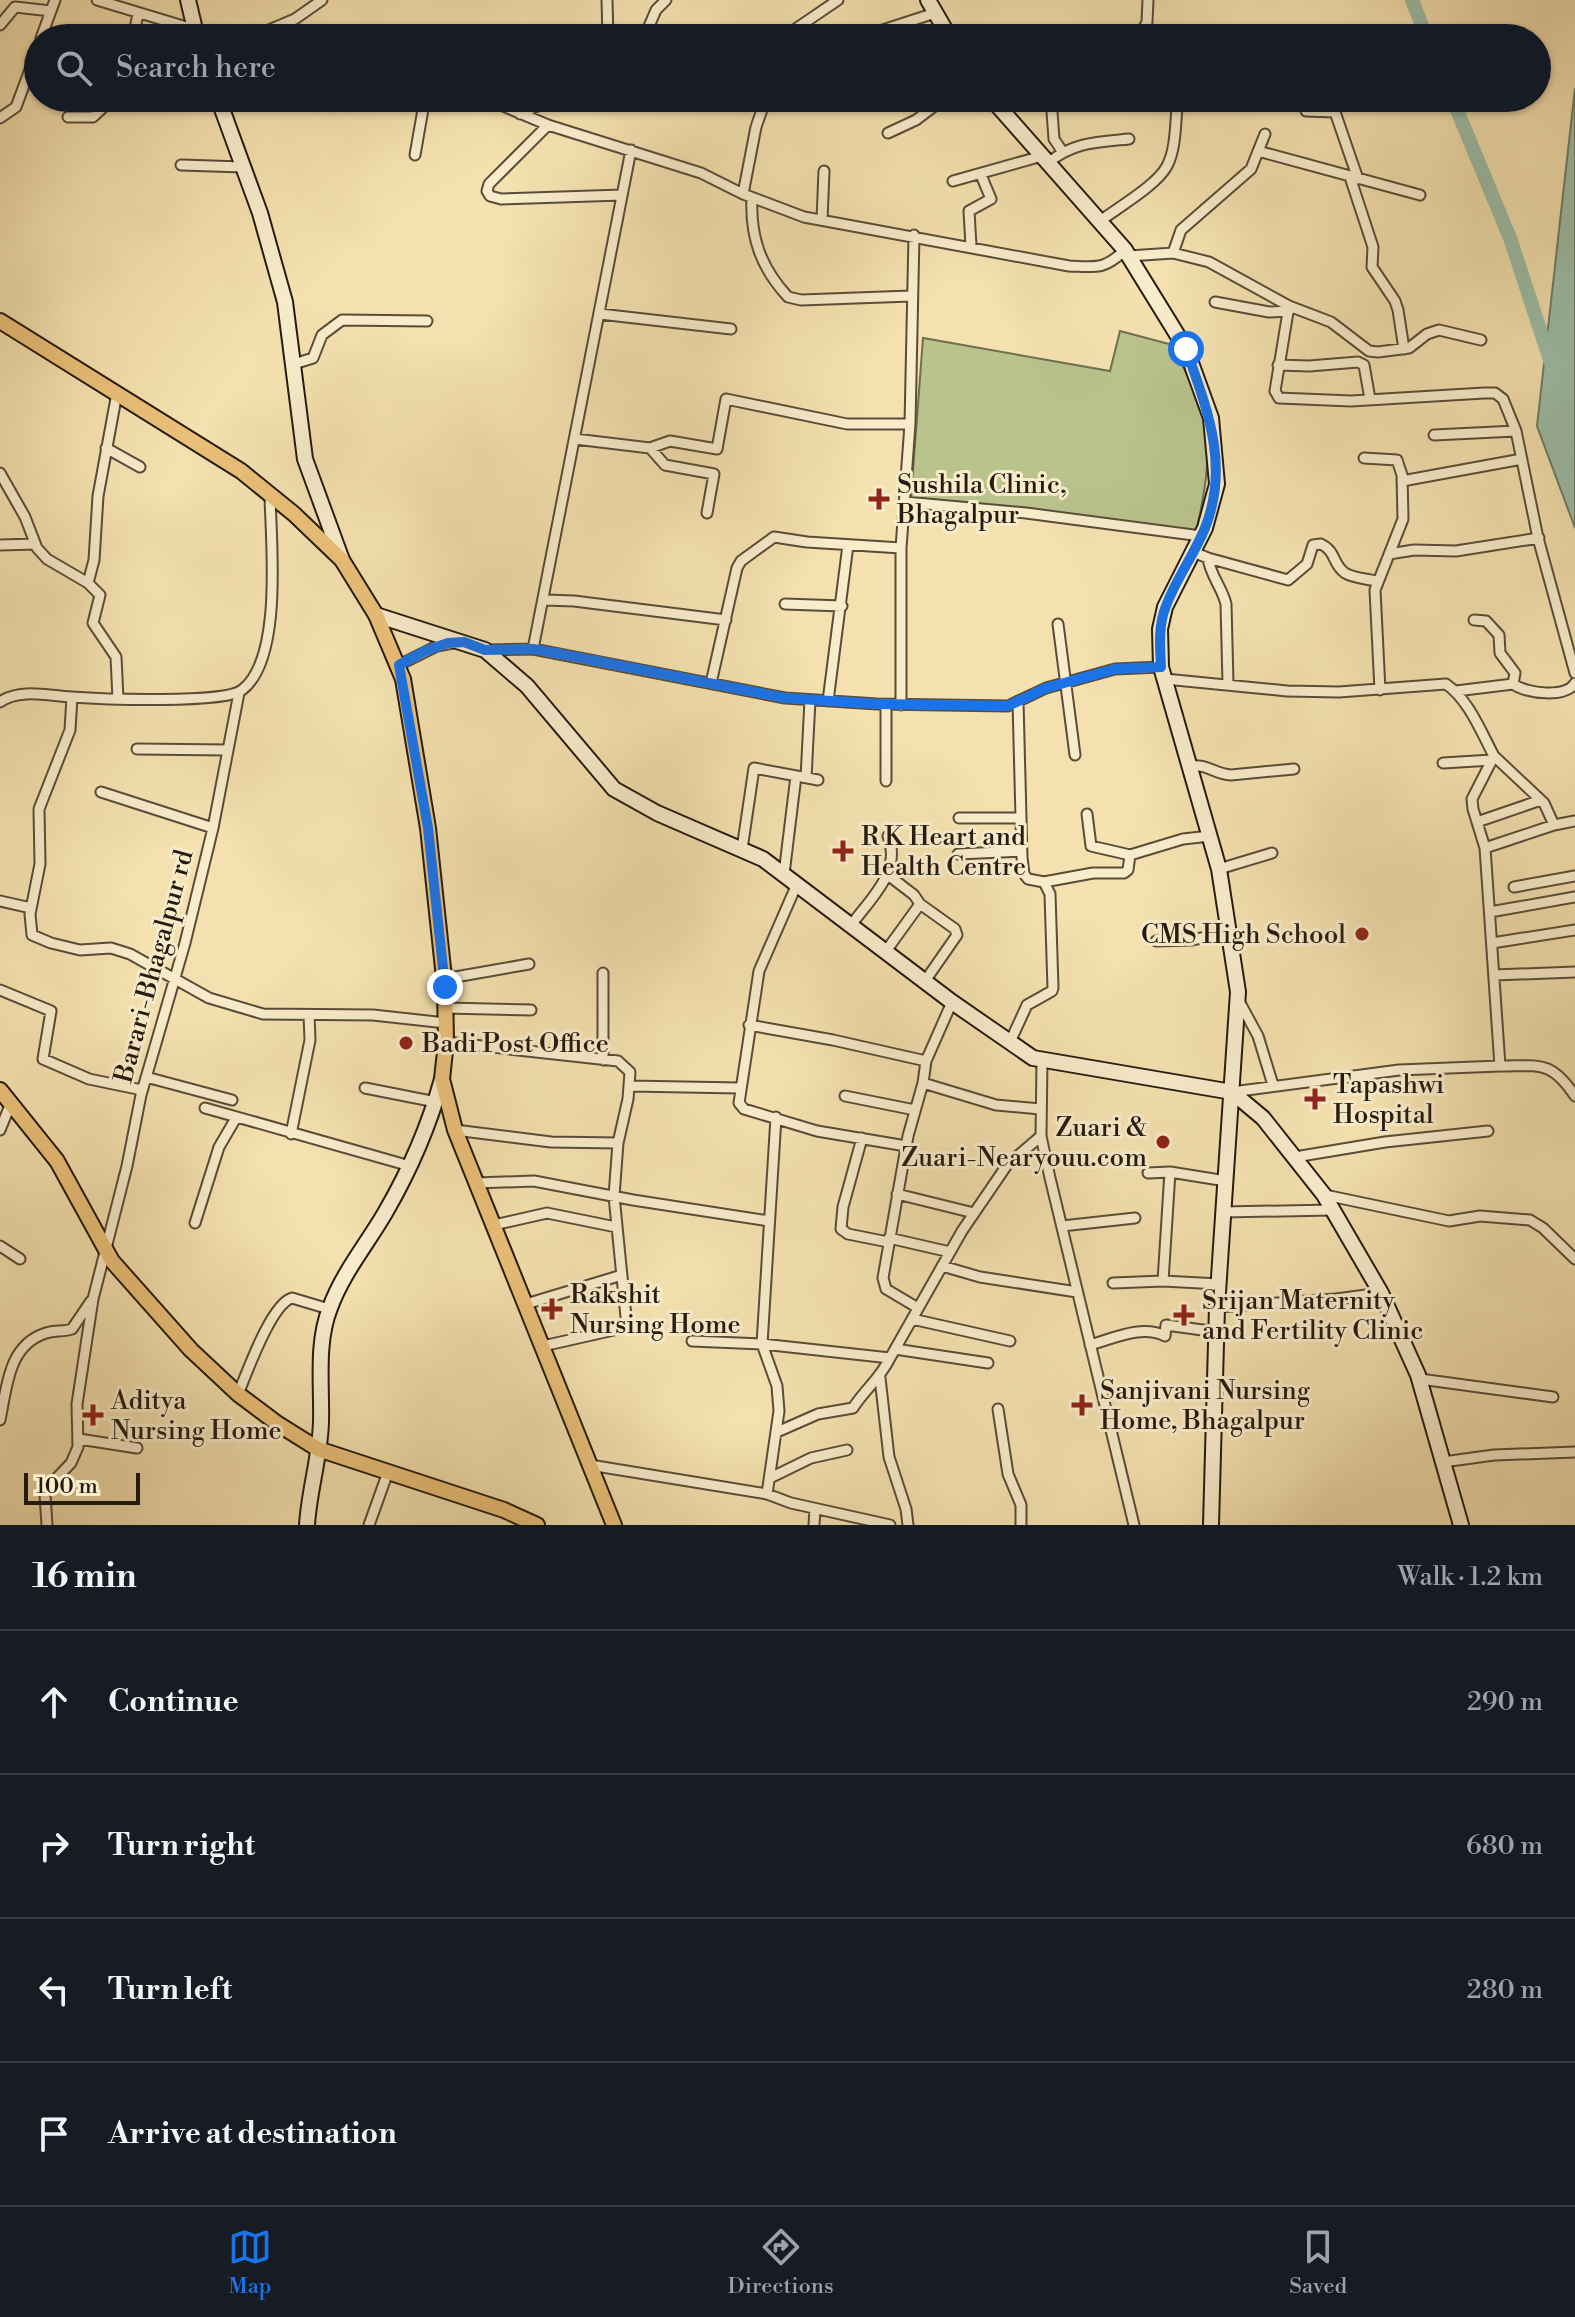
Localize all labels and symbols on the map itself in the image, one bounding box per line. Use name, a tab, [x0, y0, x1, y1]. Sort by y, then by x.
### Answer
route start	[1168, 331, 1204, 367]
place label: Sushila Clinic, Bhagalpur	[896, 469, 1066, 531]
marker: Sushila Clinic, Bhagalpur	[868, 488, 890, 510]
place label: R K Heart and Health Centre	[861, 821, 1026, 883]
marker: R K Heart and Health Centre	[832, 840, 854, 862]
street label: Barari-Bhagalpur rd	[107, 846, 201, 1087]
place label: CMS High School	[1141, 919, 1346, 951]
marker: CMS High School	[1353, 925, 1371, 943]
route end	[427, 969, 463, 1005]
place label: Badi Post Office	[421, 1028, 609, 1060]
marker: Badi Post Office	[397, 1034, 415, 1052]
place label: Tapashwi Hospital	[1333, 1069, 1444, 1131]
marker: Tapashwi Hospital	[1304, 1088, 1326, 1110]
place label: Zuari & Zuari-Nearyouu.com	[901, 1112, 1147, 1174]
marker: Zuari & Zuari-Nearyouu.com	[1154, 1133, 1172, 1151]
place label: Rakshit Nursing Home	[570, 1279, 741, 1341]
place label: Srijan Maternity and Fertility Clinic	[1202, 1285, 1424, 1347]
marker: Rakshit Nursing Home	[541, 1298, 563, 1320]
marker: Srijan Maternity and Fertility Clinic	[1173, 1304, 1195, 1326]
place label: Sanjivani Nursing Home, Bhagalpur	[1100, 1375, 1311, 1437]
place label: Aditya Nursing Home	[110, 1385, 282, 1447]
marker: Sanjivani Nursing Home, Bhagalpur	[1071, 1394, 1093, 1416]
marker: Aditya Nursing Home	[82, 1404, 104, 1426]
scale bar	[24, 1469, 140, 1505]

